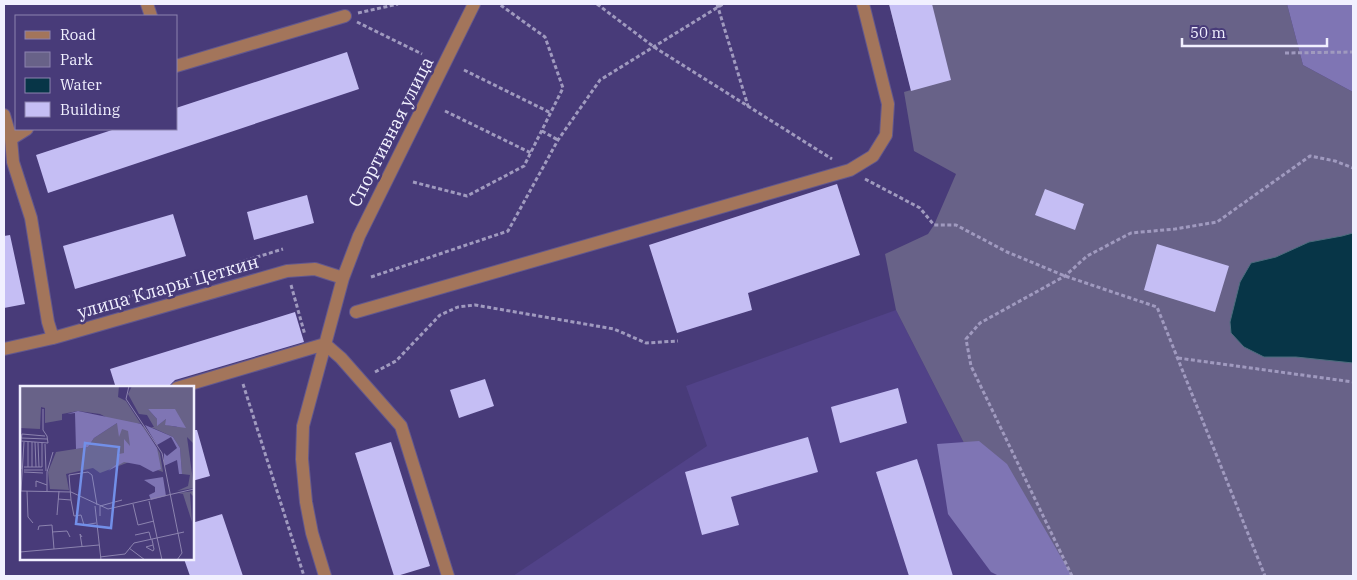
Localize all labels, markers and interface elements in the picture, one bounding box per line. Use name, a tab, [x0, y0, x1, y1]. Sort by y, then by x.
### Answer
legend	[15, 15, 178, 130]
scale bar	[1182, 15, 1327, 47]
text: 50 m	[1190, 23, 1226, 42]
text: Road	[60, 25, 96, 44]
text: Park	[60, 50, 93, 69]
street label: Спортивная улица	[343, 53, 438, 211]
text: Water	[60, 75, 102, 94]
text: Building	[60, 100, 120, 119]
street label: улица Клары Цеткин	[74, 250, 261, 323]
inset map	[20, 386, 194, 560]

